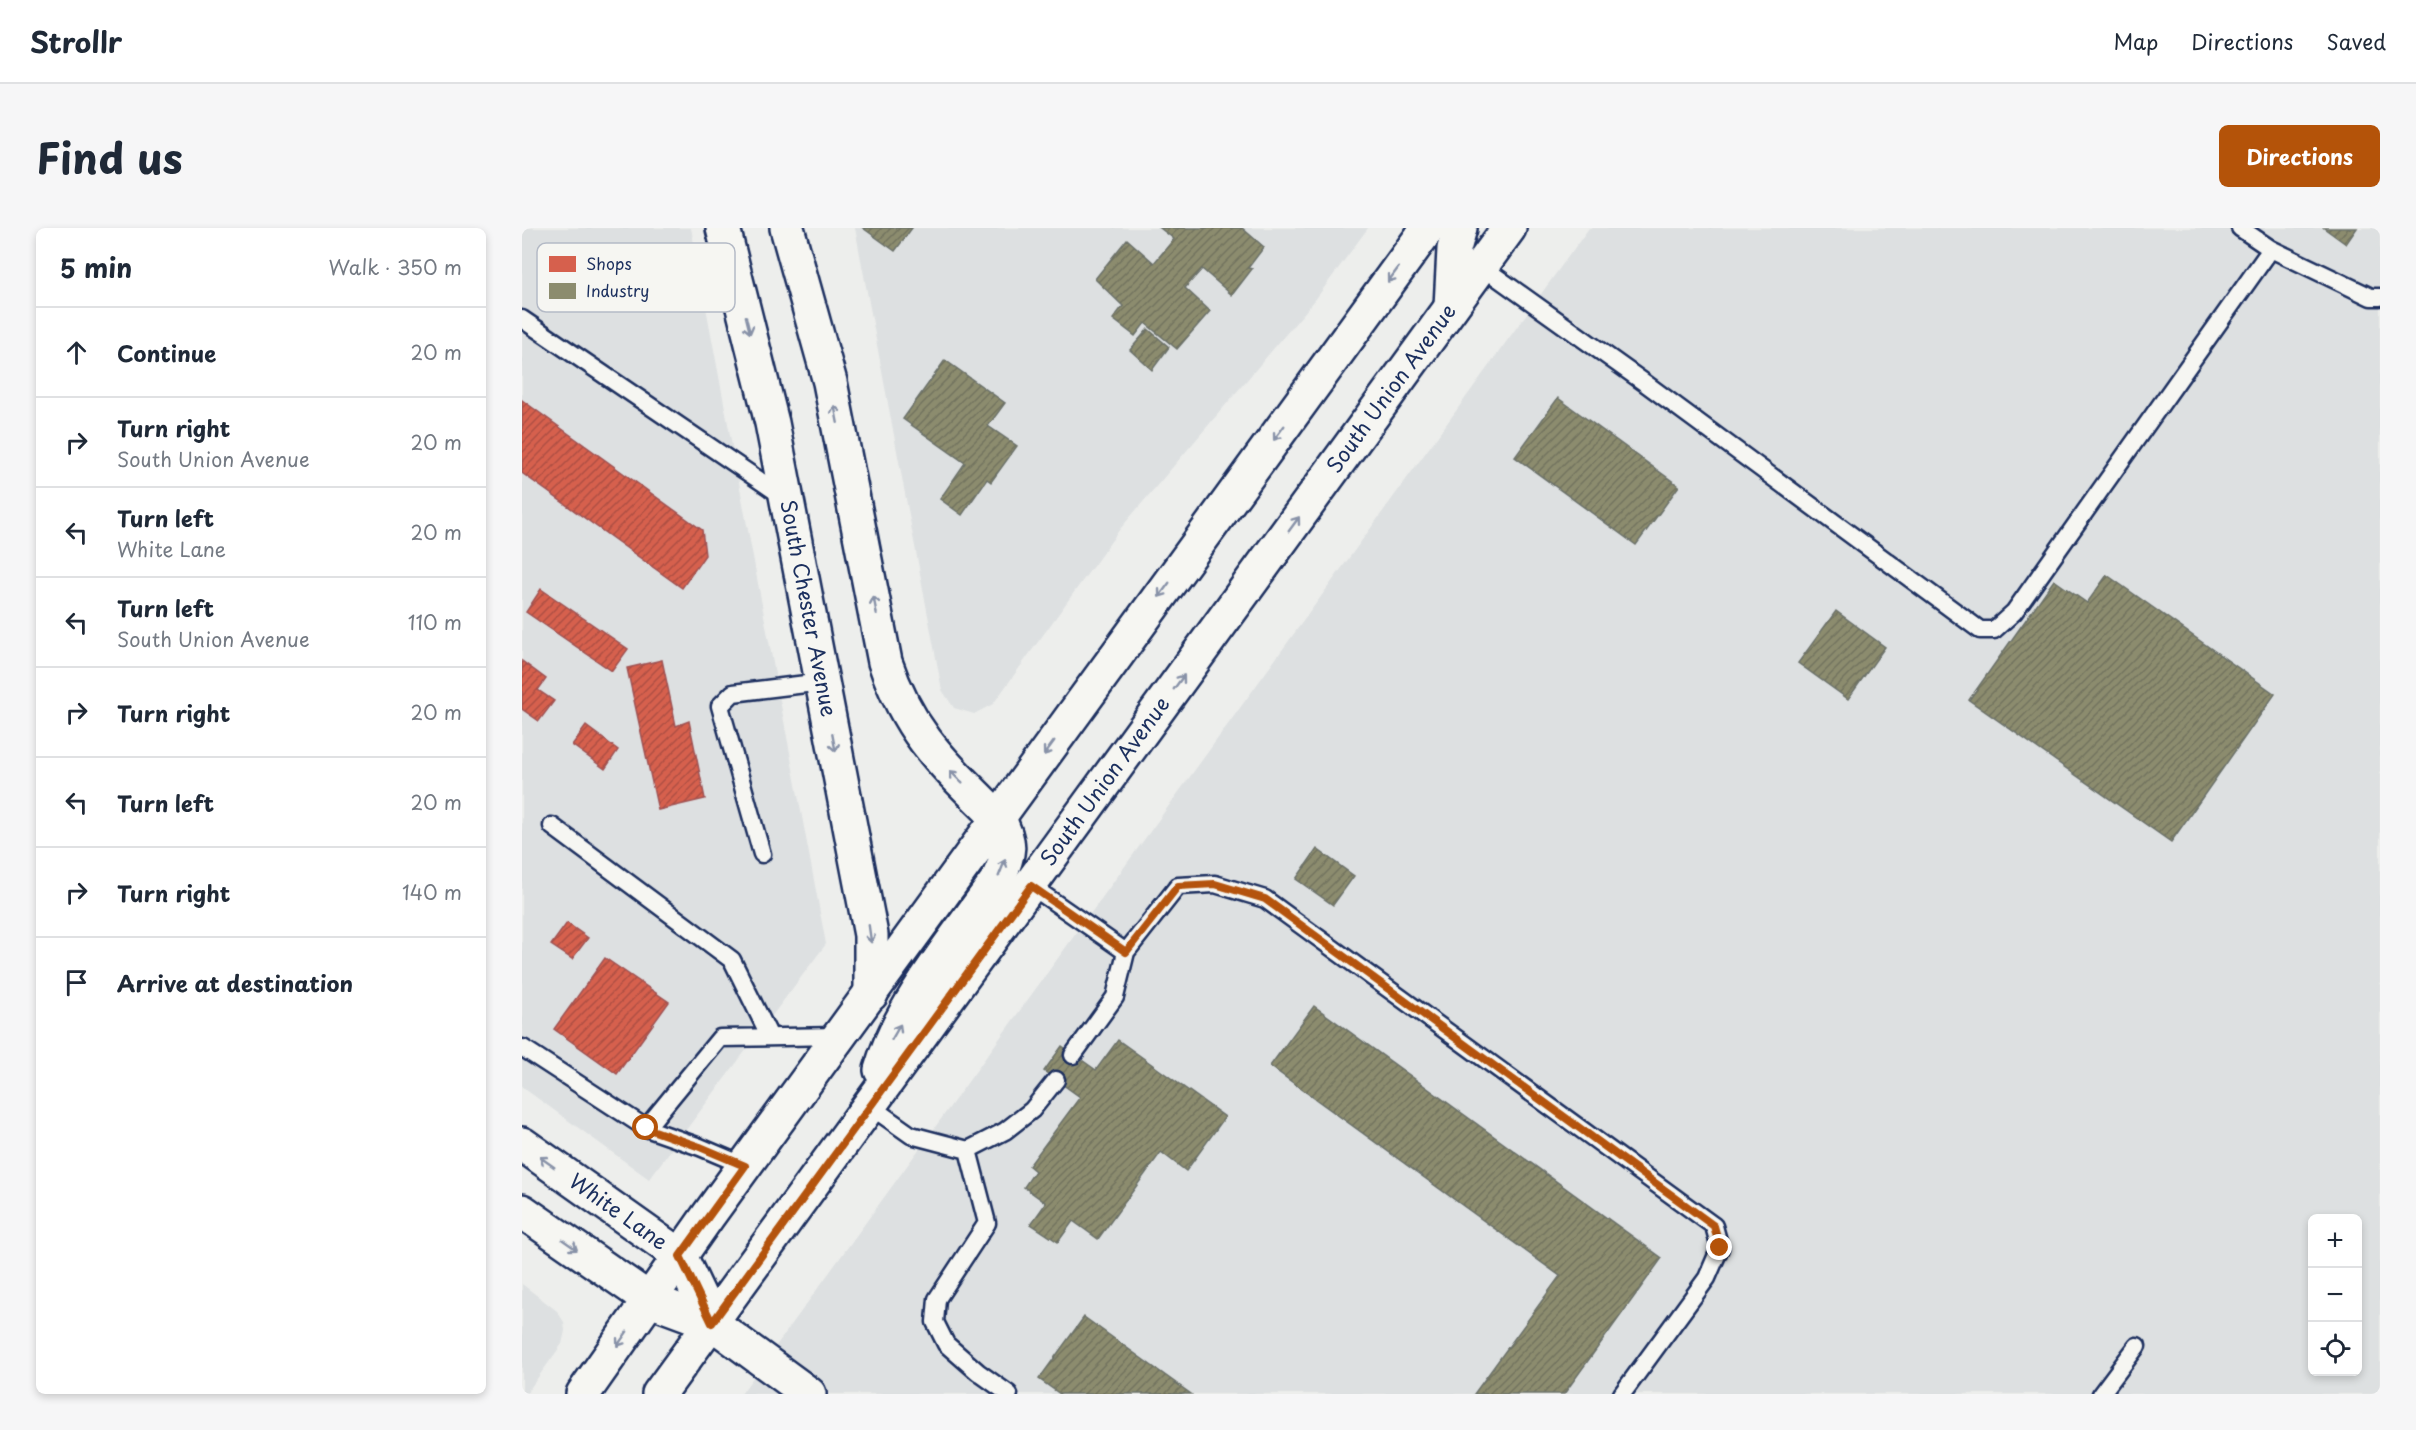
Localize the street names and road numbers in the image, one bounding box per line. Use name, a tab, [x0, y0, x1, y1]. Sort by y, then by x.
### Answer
street label: South Union Avenue	[1318, 296, 1463, 479]
street label: South Chester Avenue	[773, 497, 846, 719]
street label: South Union Avenue	[1031, 689, 1176, 872]
street label: White Lane	[563, 1164, 675, 1257]

